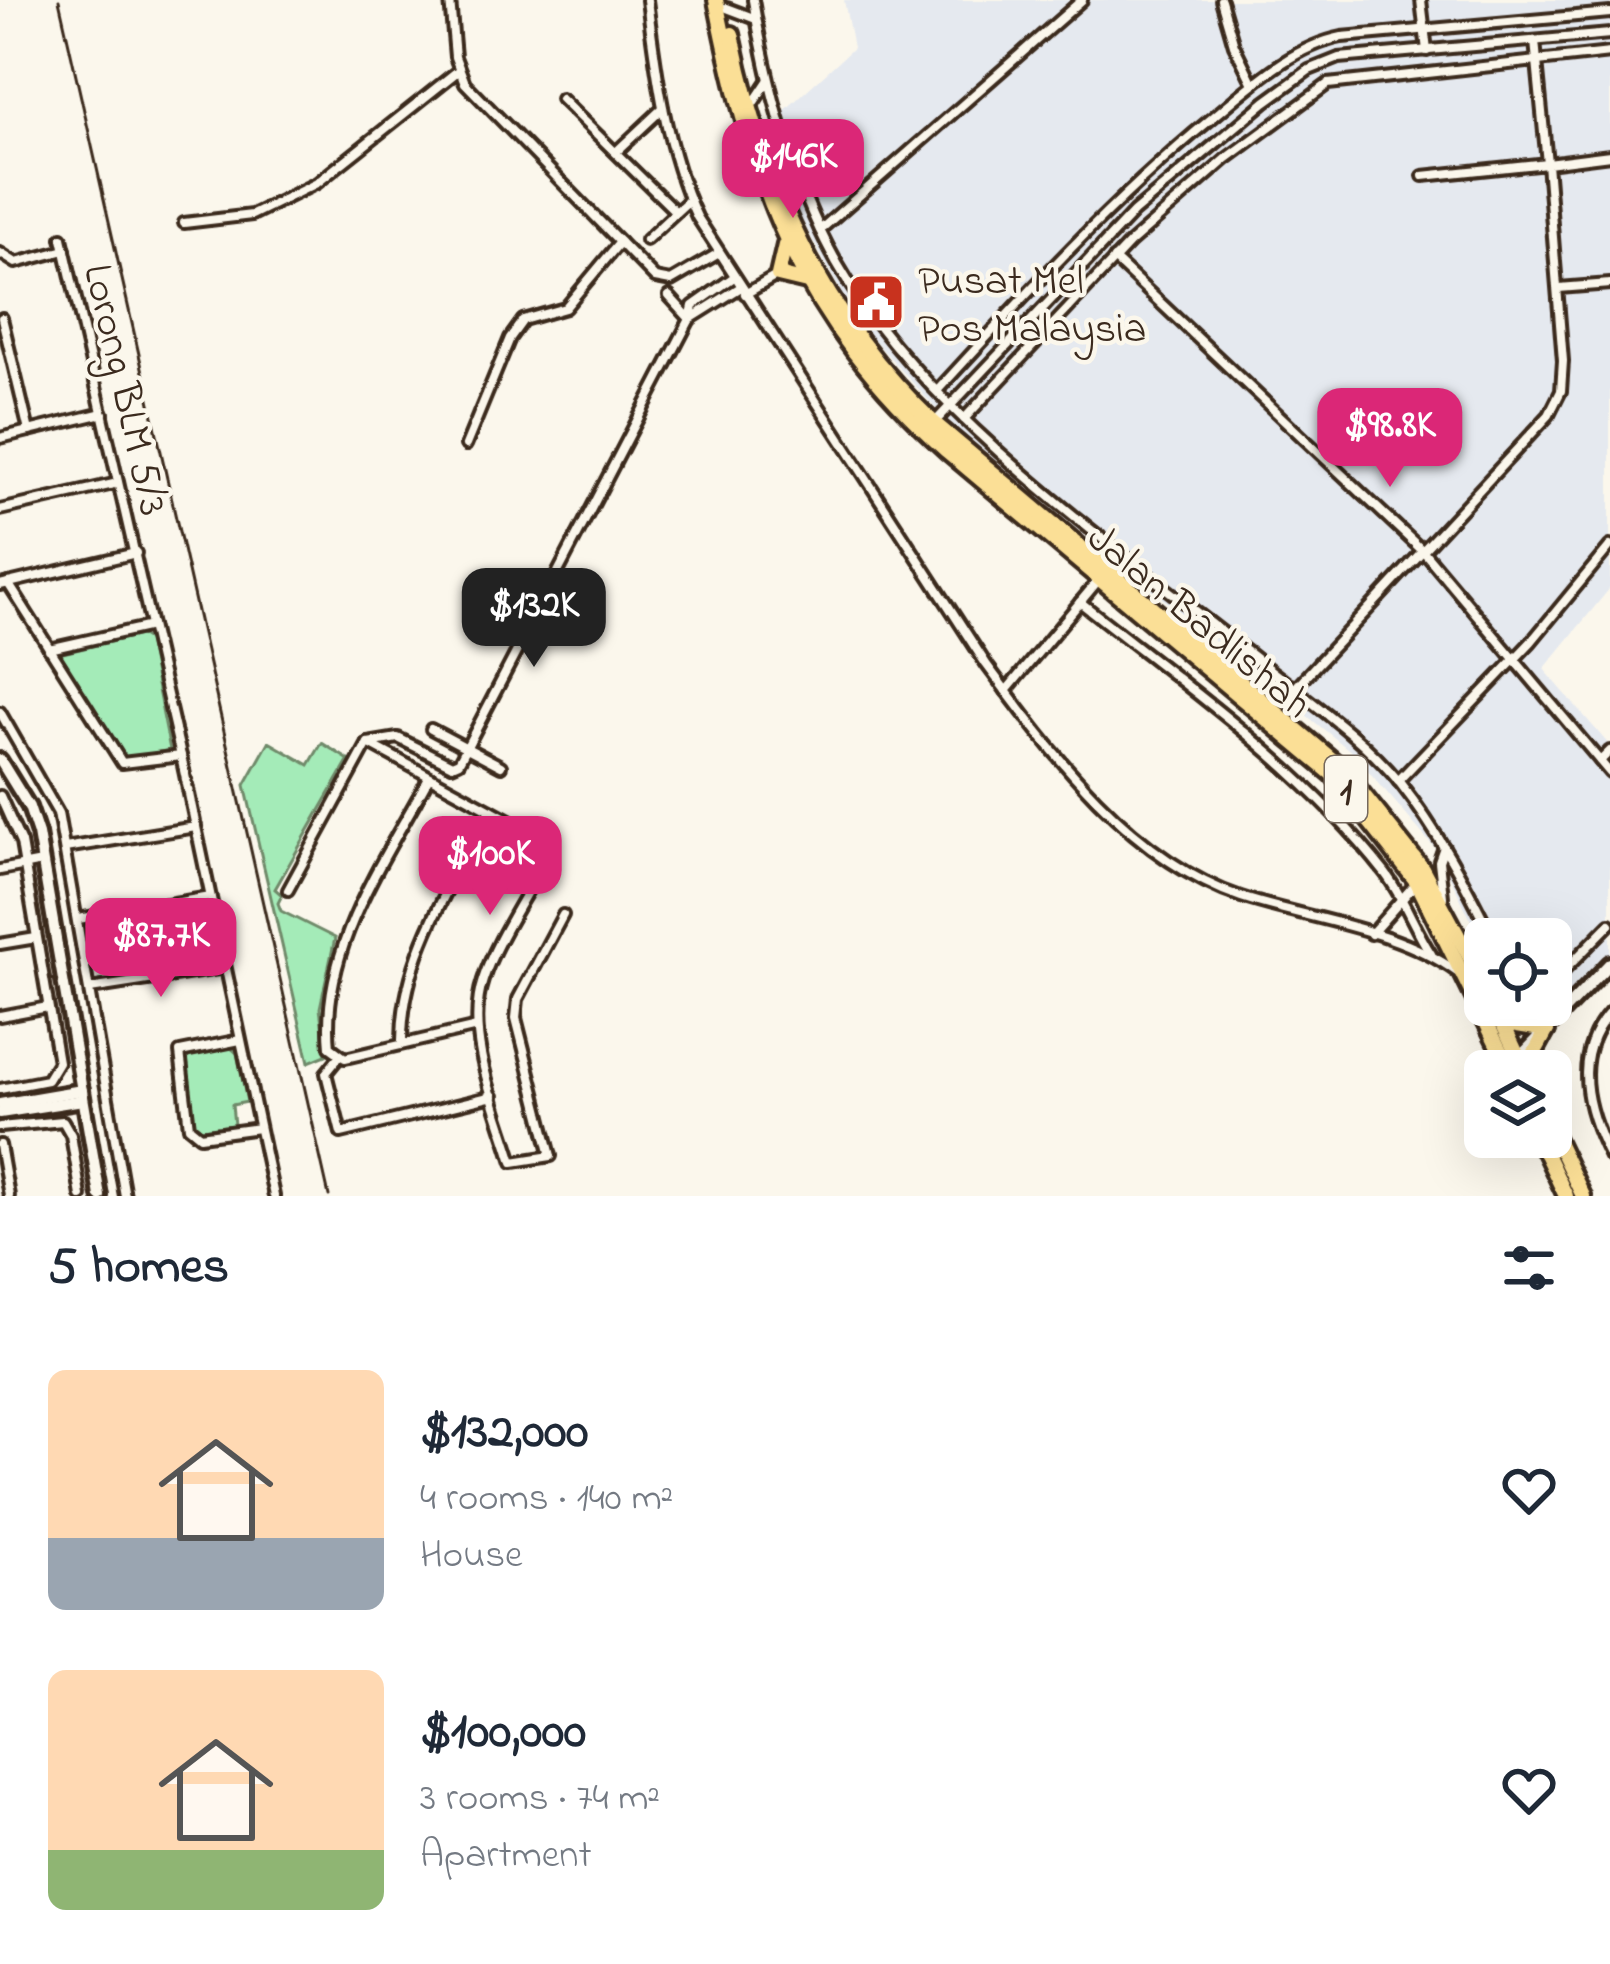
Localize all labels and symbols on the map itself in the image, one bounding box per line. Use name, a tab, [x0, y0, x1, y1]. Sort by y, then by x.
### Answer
pin: $146K	[709, 119, 877, 221]
place label: Pusat Mel Pos Malaysia	[918, 252, 1146, 361]
street label: Lorong BLM 5/3	[65, 258, 182, 522]
public building icon: Pusat Mel Pos Malaysia	[845, 271, 907, 333]
pin: $98.8K	[1292, 388, 1488, 490]
street label: Jalan Badlishah	[1072, 510, 1324, 735]
pin: $132K	[450, 568, 618, 670]
road number: 1	[1325, 756, 1367, 822]
pin: $100K	[406, 816, 574, 918]
pin: $87.7K	[63, 898, 259, 1000]

